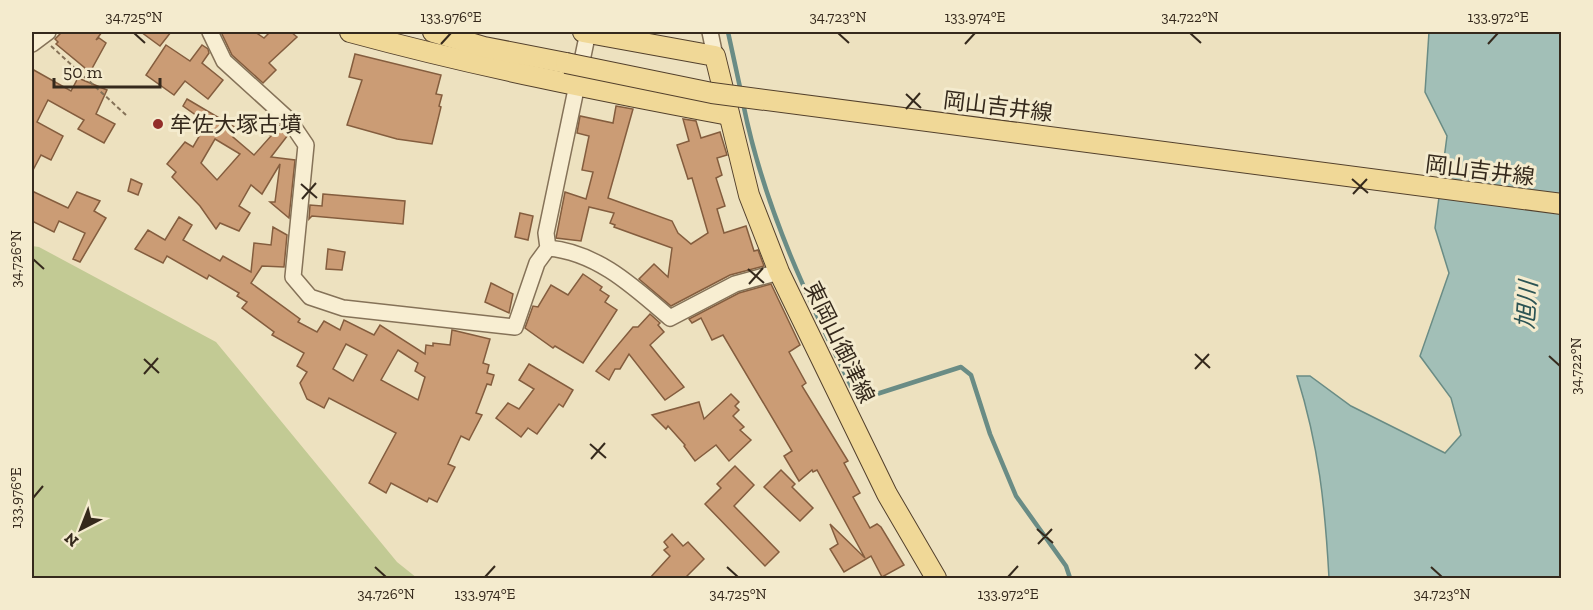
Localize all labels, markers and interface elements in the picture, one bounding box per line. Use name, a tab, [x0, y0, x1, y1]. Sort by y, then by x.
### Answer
text: 34.725°N	[105, 8, 163, 26]
text: 133.976°E	[420, 8, 482, 26]
text: 34.723°N	[810, 8, 867, 26]
text: 133.974°E	[945, 8, 1006, 26]
text: 34.722°N	[1161, 8, 1219, 26]
text: 133.972°E	[1467, 8, 1529, 26]
scale bar	[54, 51, 160, 89]
text: 50 m	[63, 61, 103, 83]
street label: 岡山吉井線	[942, 86, 1054, 127]
place label: 牟佐大塚古墳	[170, 111, 302, 138]
marker: 牟佐大塚古墳	[151, 117, 165, 131]
street label: 岡山吉井線	[1424, 150, 1536, 191]
text: 34.726°N	[7, 230, 25, 288]
street label: 東岡山御津線	[798, 277, 881, 407]
water label: 旭川	[1510, 277, 1543, 330]
text: 34.722°N	[1567, 337, 1585, 395]
text: 133.976°E	[7, 467, 25, 529]
north arrow	[51, 499, 111, 559]
text: N	[60, 529, 82, 551]
text: 34.726°N	[357, 585, 415, 603]
text: 133.974°E	[455, 585, 516, 603]
text: 34.725°N	[709, 585, 767, 603]
text: 133.972°E	[977, 585, 1039, 603]
text: 34.723°N	[1414, 585, 1471, 603]

